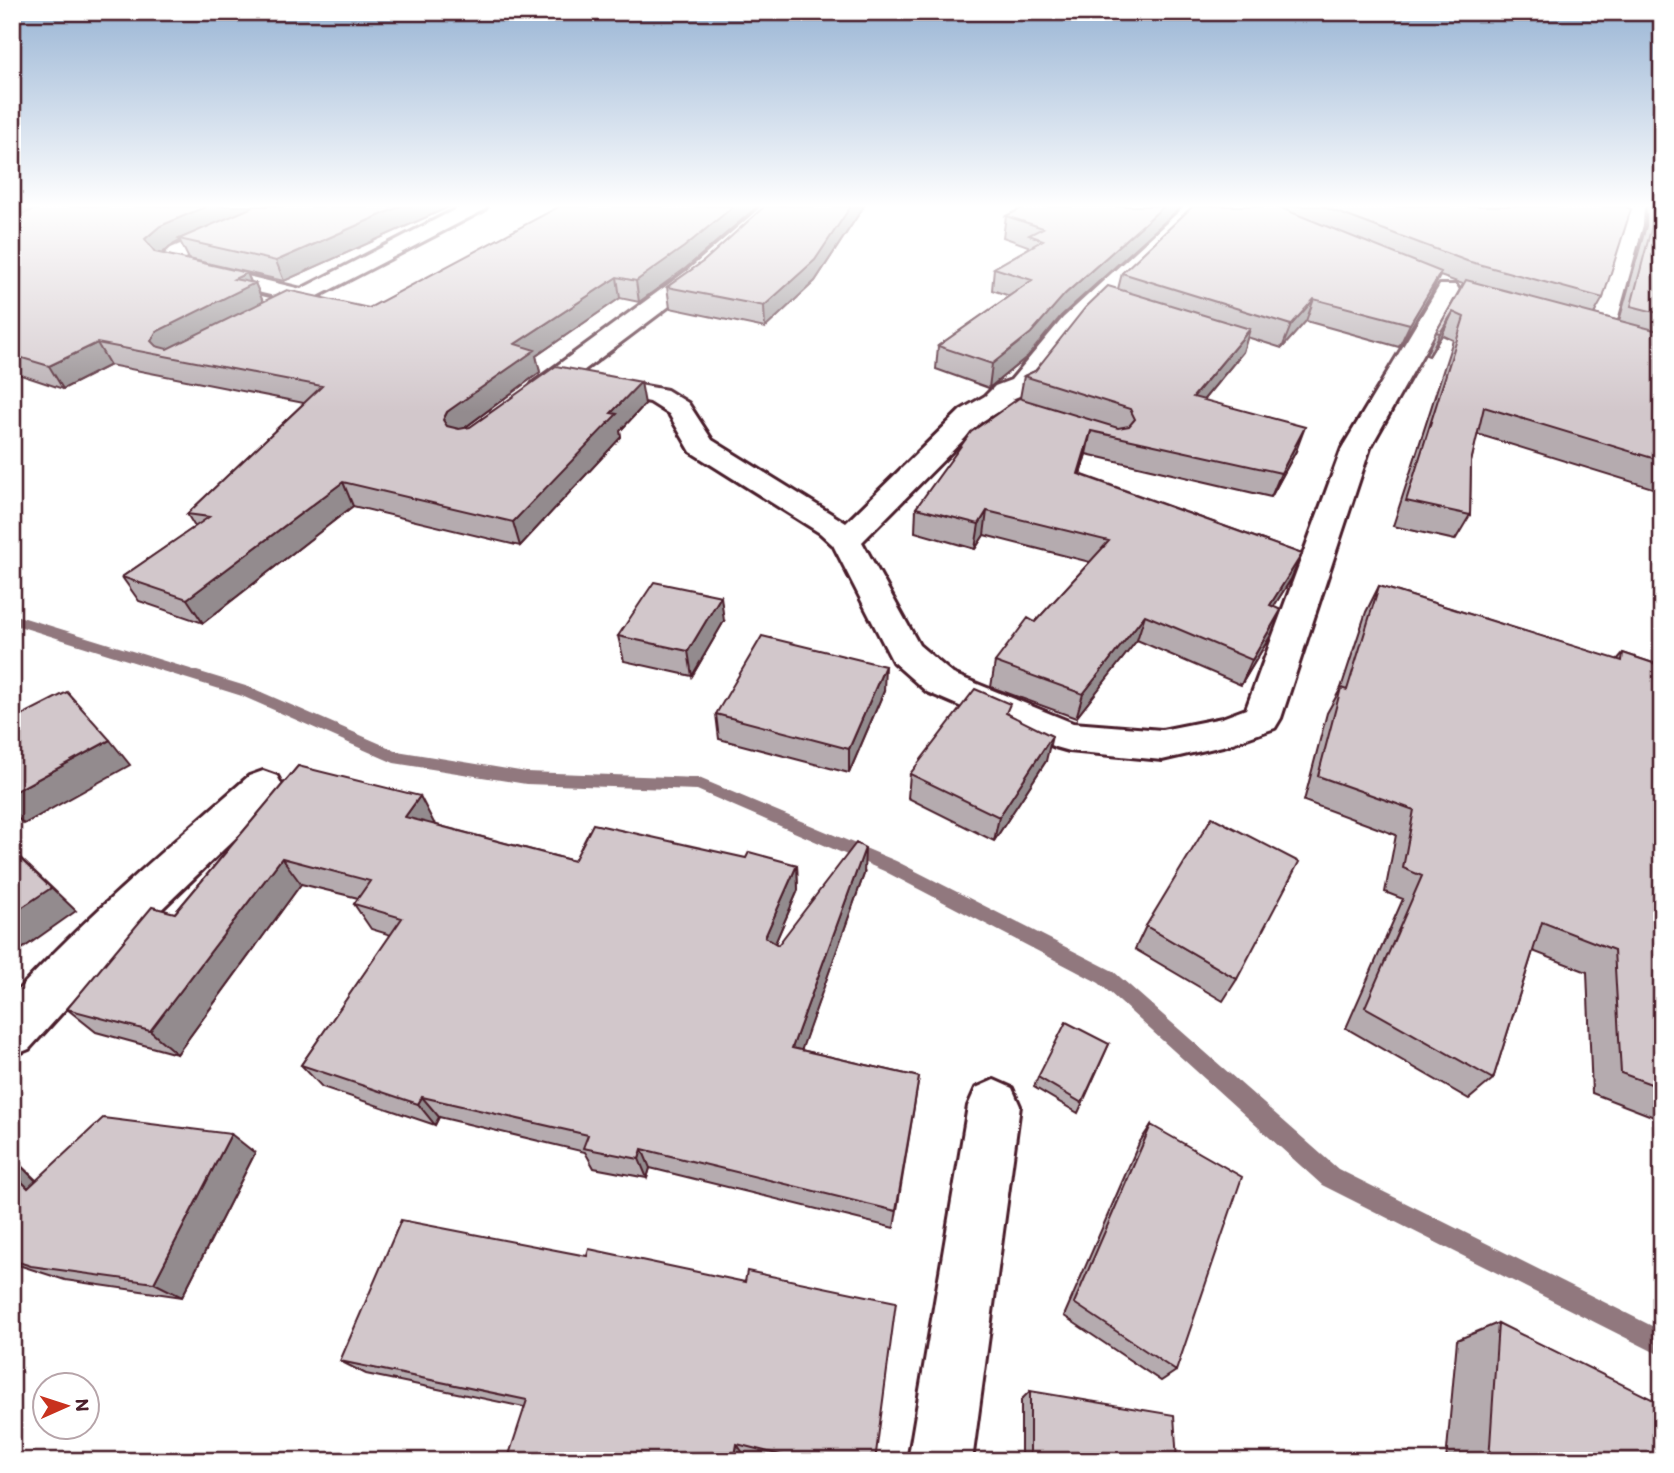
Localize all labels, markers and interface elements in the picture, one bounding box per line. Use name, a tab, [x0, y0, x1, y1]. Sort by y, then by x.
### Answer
north arrow	[32, 1372, 102, 1442]
text: N	[71, 1398, 94, 1412]

